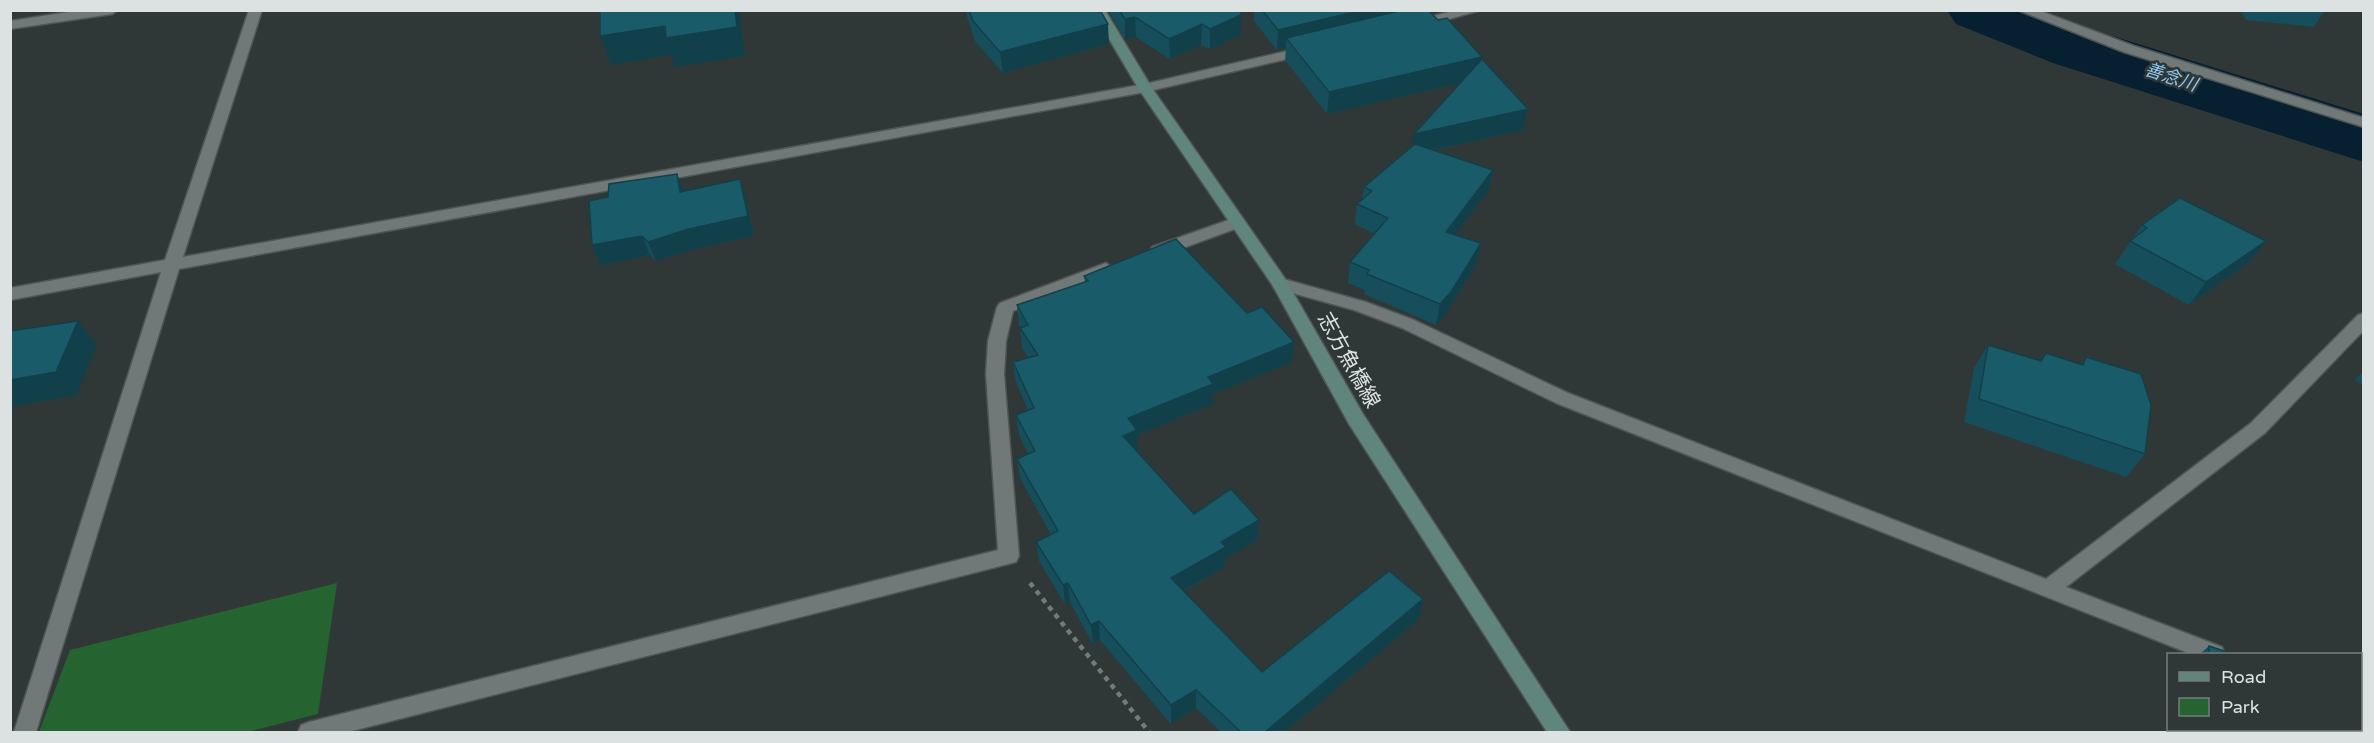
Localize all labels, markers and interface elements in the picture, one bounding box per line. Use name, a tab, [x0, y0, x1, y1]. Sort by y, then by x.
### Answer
water label: 善念川	[2142, 58, 2202, 96]
street label: 志方魚橋線	[1312, 308, 1385, 412]
legend	[2167, 653, 2362, 731]
text: Road	[2221, 666, 2266, 688]
text: Park	[2221, 696, 2260, 718]

